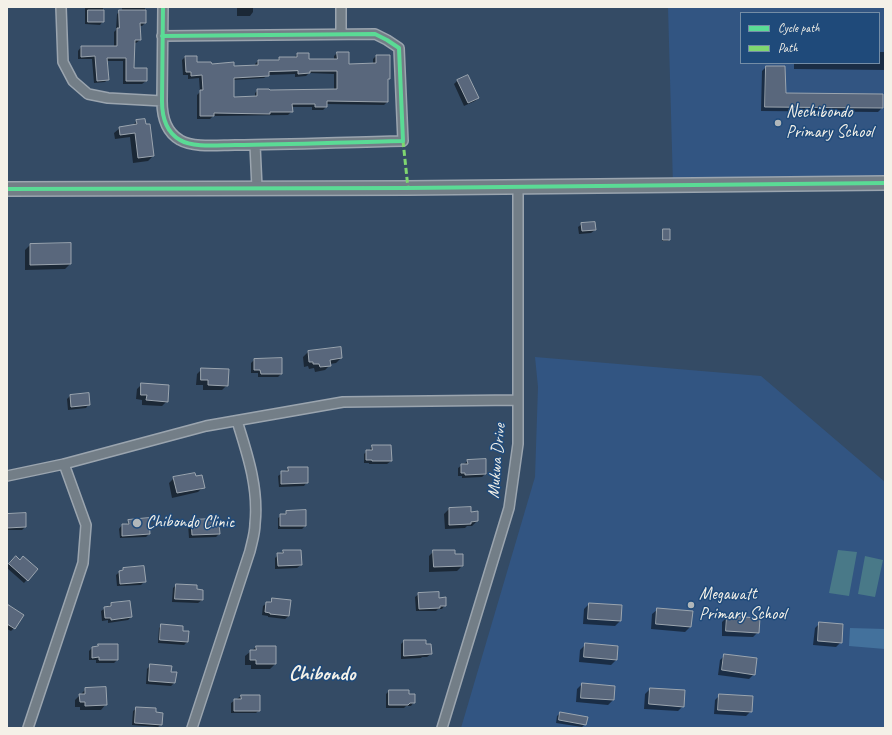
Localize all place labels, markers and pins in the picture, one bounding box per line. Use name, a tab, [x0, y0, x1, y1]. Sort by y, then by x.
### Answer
place label: Nechibondo Primary School	[786, 103, 873, 143]
marker: Nechibondo Primary School	[773, 118, 783, 128]
place label: Chibondo Clinic	[146, 513, 234, 533]
marker: Chibondo Clinic	[131, 517, 143, 529]
place label: Megawatt Primary School	[699, 585, 786, 625]
marker: Megawatt Primary School	[686, 600, 696, 610]

